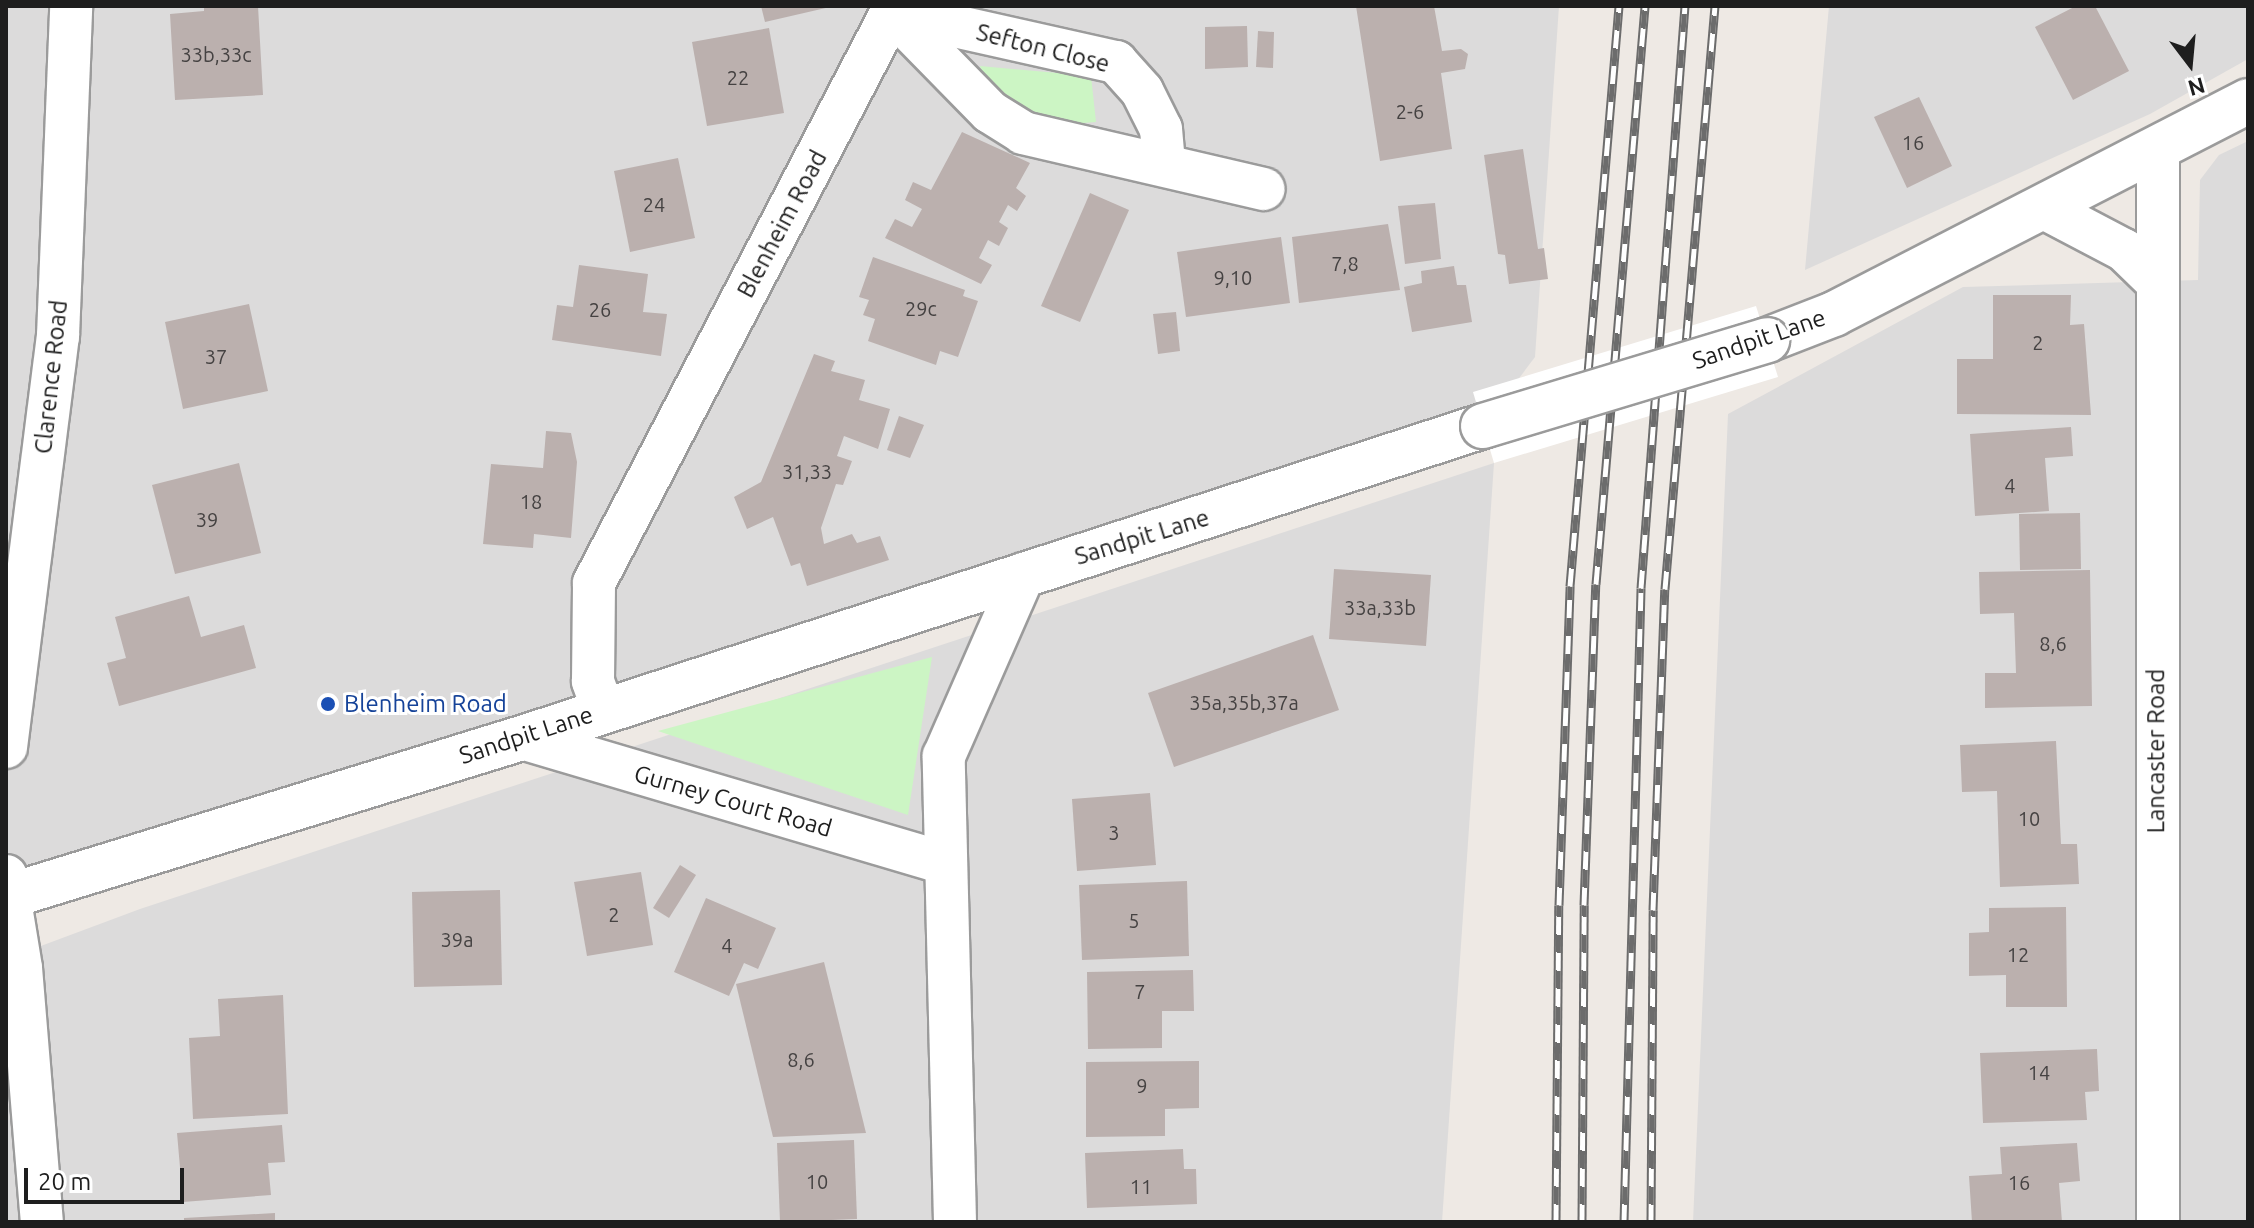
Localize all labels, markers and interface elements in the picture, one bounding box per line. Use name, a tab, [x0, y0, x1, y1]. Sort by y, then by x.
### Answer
street label: Sefton Close	[973, 18, 1113, 78]
north arrow	[2150, 24, 2230, 104]
house number: 33b,33c	[181, 42, 251, 66]
house number: 22	[727, 65, 749, 89]
text: N	[2185, 73, 2208, 102]
house number: 2-6	[1396, 99, 1424, 123]
house number: 16	[1902, 130, 1924, 154]
street label: Blenheim Road	[731, 145, 833, 303]
house number: 24	[643, 192, 665, 216]
house number: 7,8	[1331, 251, 1359, 275]
house number: 9,10	[1214, 265, 1252, 289]
house number: 29c	[905, 296, 937, 320]
house number: 26	[589, 297, 611, 321]
street label: Clarence Road	[29, 299, 73, 455]
street label: Sandpit Lane	[1689, 303, 1829, 375]
house number: 2	[2032, 330, 2044, 354]
house number: 37	[205, 344, 227, 368]
house number: 31,33	[782, 459, 832, 483]
house number: 4	[2004, 473, 2016, 497]
house number: 18	[520, 489, 542, 513]
street label: Sandpit Lane	[1071, 503, 1213, 571]
house number: 39	[196, 507, 218, 531]
house number: 33a,33b	[1344, 595, 1416, 619]
house number: 8,6	[2039, 631, 2067, 655]
street label: Lancaster Road	[2142, 669, 2170, 833]
place label: Blenheim Road	[344, 690, 507, 718]
house number: 35a,35b,37a	[1189, 690, 1299, 714]
marker: Blenheim Road	[319, 695, 337, 713]
street label: Sandpit Lane	[455, 700, 597, 770]
street label: Gurney Court Road	[631, 759, 835, 843]
house number: 10	[2018, 806, 2040, 830]
house number: 3	[1108, 820, 1120, 844]
house number: 2	[608, 902, 620, 926]
house number: 5	[1128, 908, 1140, 932]
house number: 39a	[441, 927, 473, 951]
house number: 4	[721, 933, 733, 957]
house number: 12	[2007, 942, 2029, 966]
house number: 7	[1134, 979, 1146, 1003]
house number: 8,6	[787, 1047, 815, 1071]
house number: 14	[2028, 1060, 2050, 1084]
house number: 9	[1136, 1073, 1148, 1097]
scale bar	[28, 1152, 188, 1202]
text: 20 m	[38, 1168, 91, 1195]
house number: 10	[806, 1169, 828, 1193]
house number: 16	[2008, 1170, 2030, 1194]
house number: 11	[1130, 1174, 1152, 1198]

